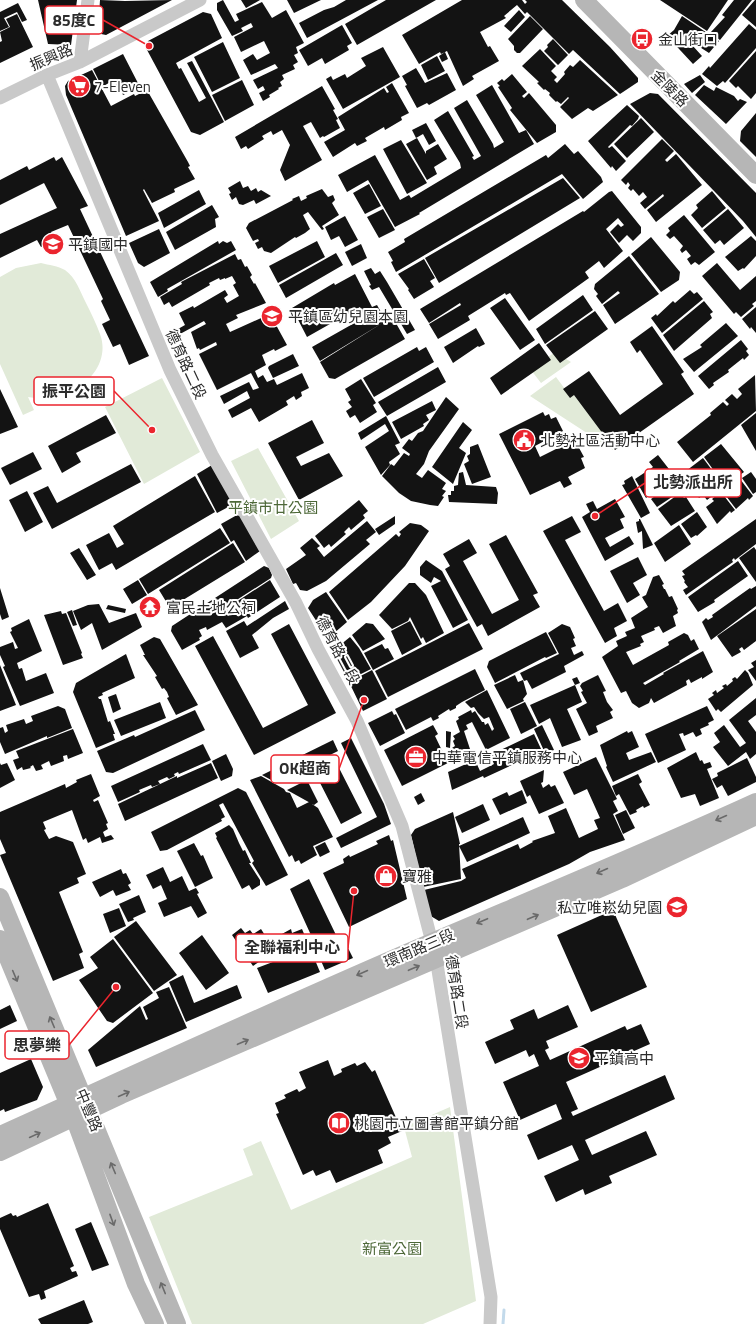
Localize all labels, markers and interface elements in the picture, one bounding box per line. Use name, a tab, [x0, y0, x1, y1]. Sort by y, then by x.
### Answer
callout: 85度C	[45, 6, 103, 34]
text: 85度C	[53, 8, 96, 32]
bus stop icon: 金山街口	[629, 26, 655, 52]
place label: 金山街口	[658, 28, 718, 51]
street label: 振興路	[26, 38, 76, 76]
street label: 金陵路	[646, 64, 694, 112]
supermarket icon: 7-Eleven	[66, 73, 92, 99]
place label: 7-Eleven	[94, 75, 151, 98]
school or university icon: 平鎮國中	[40, 231, 66, 257]
place label: 平鎮國中	[68, 233, 128, 256]
school or university icon: 平鎮區幼兒園本園	[259, 303, 285, 329]
place label: 平鎮區幼兒園本園	[288, 305, 408, 328]
street label: 德育路二段	[160, 325, 212, 403]
callout: 振平公園	[34, 377, 114, 405]
text: 振平公園	[42, 379, 106, 403]
public building icon: 北勢社區活動中心	[511, 427, 537, 453]
place label: 北勢社區活動中心	[540, 429, 660, 452]
callout: 北勢派出所	[645, 469, 741, 497]
text: 北勢派出所	[653, 470, 733, 494]
park label: 平鎮市廿公園	[228, 496, 318, 519]
temple icon: 富民土地公祠	[137, 594, 163, 620]
place label: 富民土地公祠	[166, 596, 256, 619]
street label: 德育路二段	[310, 611, 366, 689]
office icon: 中華電信平鎮服務中心	[403, 744, 429, 770]
place label: 中華電信平鎮服務中心	[432, 746, 582, 769]
callout: OK超商	[271, 755, 339, 783]
text: OK超商	[279, 756, 331, 780]
one-way arrow	[715, 815, 727, 822]
shop icon: 寶雅	[373, 863, 399, 889]
place label: 寶雅	[402, 865, 432, 888]
one-way arrow	[596, 868, 608, 875]
school or university icon: 私立唯崧幼兒園	[664, 894, 690, 920]
place label: 私立唯崧幼兒園	[557, 896, 662, 919]
one-way arrow	[527, 912, 539, 920]
one-way arrow	[476, 918, 488, 926]
street label: 環南路三段	[380, 923, 458, 973]
callout: 全聯福利中心	[236, 934, 348, 962]
text: 全聯福利中心	[244, 935, 340, 959]
street label: 德育路二段	[440, 953, 474, 1031]
one-way arrow	[407, 963, 419, 971]
one-way arrow	[12, 969, 19, 981]
one-way arrow	[357, 970, 369, 977]
one-way arrow	[48, 1017, 55, 1029]
callout: 思夢樂	[5, 1031, 69, 1059]
text: 思夢樂	[13, 1033, 61, 1057]
one-way arrow	[237, 1037, 249, 1045]
school or university icon: 平鎮高中	[566, 1045, 592, 1071]
place label: 平鎮高中	[594, 1047, 654, 1070]
street label: 中豐路	[70, 1085, 108, 1135]
one-way arrow	[117, 1090, 129, 1097]
library icon: 桃園市立圖書館平鎮分館	[326, 1110, 352, 1136]
place label: 桃園市立圖書館平鎮分館	[354, 1112, 519, 1135]
one-way arrow	[29, 1131, 41, 1138]
one-way arrow	[108, 1162, 116, 1174]
one-way arrow	[109, 1213, 117, 1225]
park label: 新富公園	[362, 1237, 422, 1260]
one-way arrow	[158, 1282, 166, 1294]

